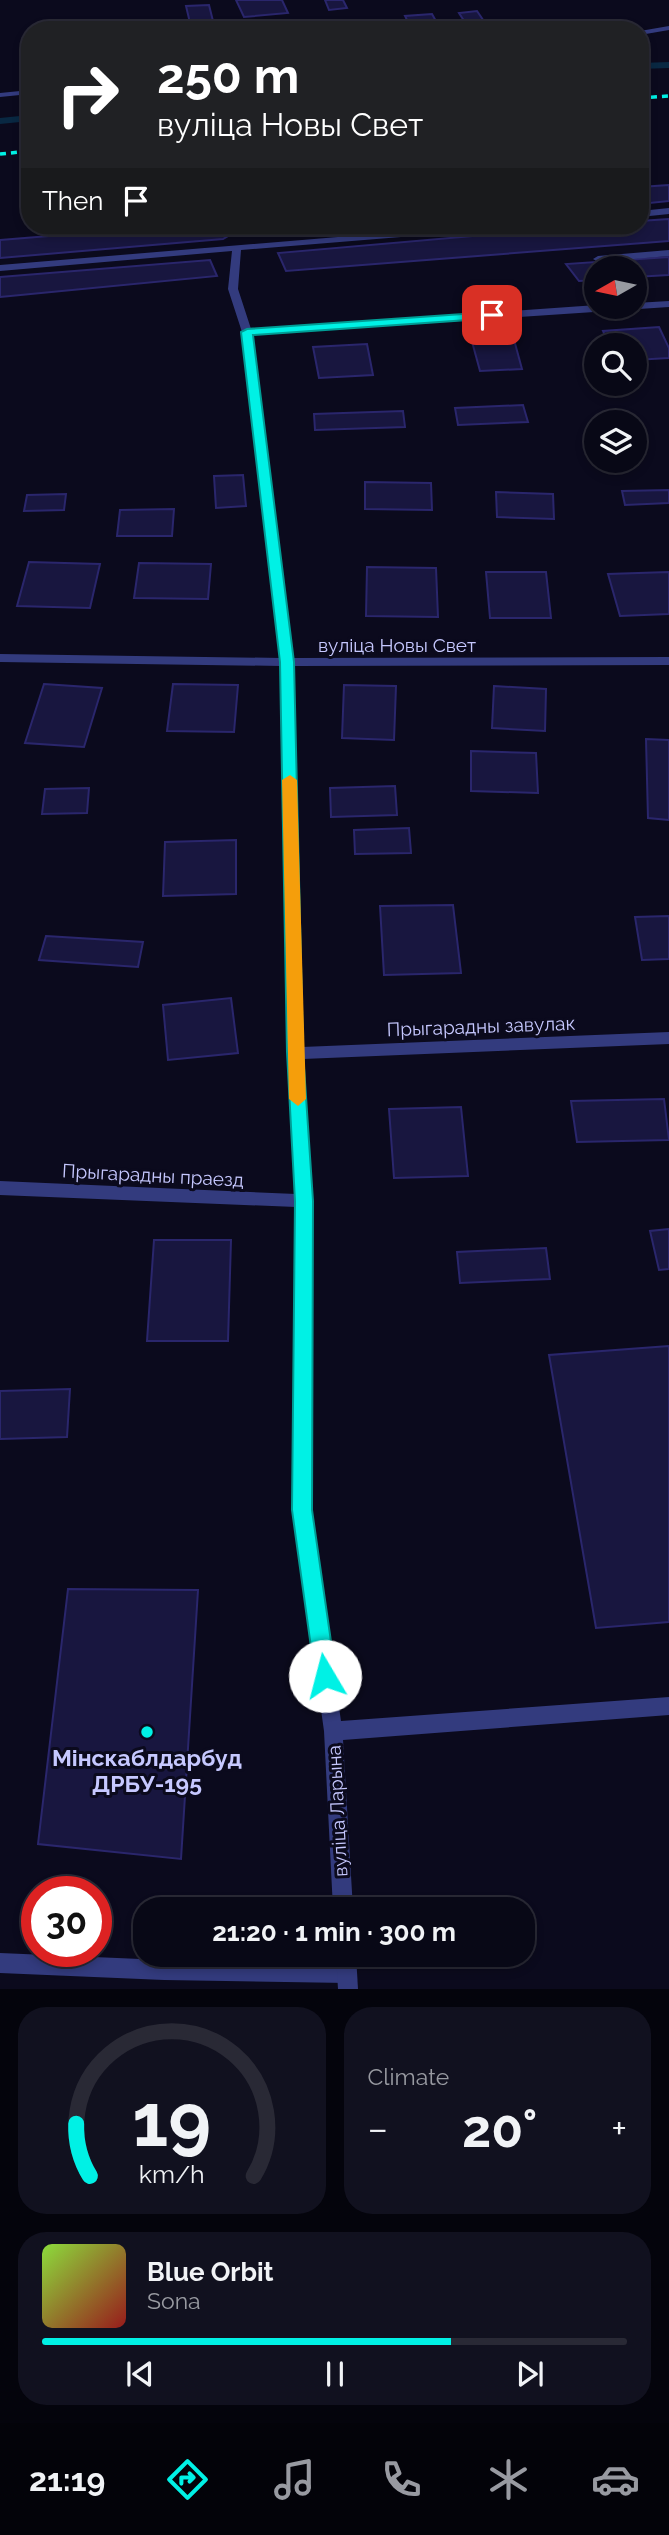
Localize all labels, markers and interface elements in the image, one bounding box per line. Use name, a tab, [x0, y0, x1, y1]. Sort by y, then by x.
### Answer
text: 250 m	[157, 47, 299, 104]
icon: right	[42, 49, 133, 140]
text: вуліца Новы Свет	[157, 106, 423, 143]
icon: arrive	[117, 182, 155, 220]
text: Then	[42, 186, 103, 216]
north arrow	[584, 256, 648, 318]
map controls	[584, 256, 647, 473]
pin	[462, 285, 522, 345]
icon: arrive	[473, 296, 511, 334]
button: search	[584, 333, 647, 396]
button: layers	[584, 410, 647, 473]
street label: вуліца Новы Свет	[318, 634, 476, 656]
street label: Прыгарадны завулак	[386, 1012, 576, 1040]
street label: Прыгарадны праезд	[62, 1159, 244, 1191]
position arrow	[288, 1639, 362, 1713]
marker: Мінскаблдарбуд ДРБУ-195	[139, 1724, 155, 1740]
place label: Мінскаблдарбуд ДРБУ-195	[52, 1744, 242, 1797]
street label: вуліца Ларына	[323, 1745, 351, 1877]
speed limit sign: 30	[21, 1876, 112, 1967]
text: 21:20 · 1 min · 300 m	[212, 1917, 456, 1947]
text: Climate	[368, 2063, 449, 2090]
text: 19	[132, 2079, 211, 2164]
text: 20°	[462, 2098, 537, 2159]
text: −	[368, 2106, 388, 2151]
text: +	[611, 2106, 627, 2151]
text: km/h	[139, 2159, 205, 2189]
text: Blue Orbit	[147, 2257, 274, 2287]
text: Sona	[147, 2287, 201, 2314]
icon: previous	[121, 2355, 159, 2393]
icon: pause	[316, 2355, 354, 2393]
icon: next	[511, 2355, 549, 2393]
icon: directions	[163, 2455, 212, 2504]
icon: music	[270, 2455, 319, 2504]
icon: phone	[377, 2455, 426, 2504]
icon: climate	[484, 2455, 533, 2504]
icon: car	[591, 2455, 640, 2504]
text: 21:19	[29, 2461, 105, 2498]

